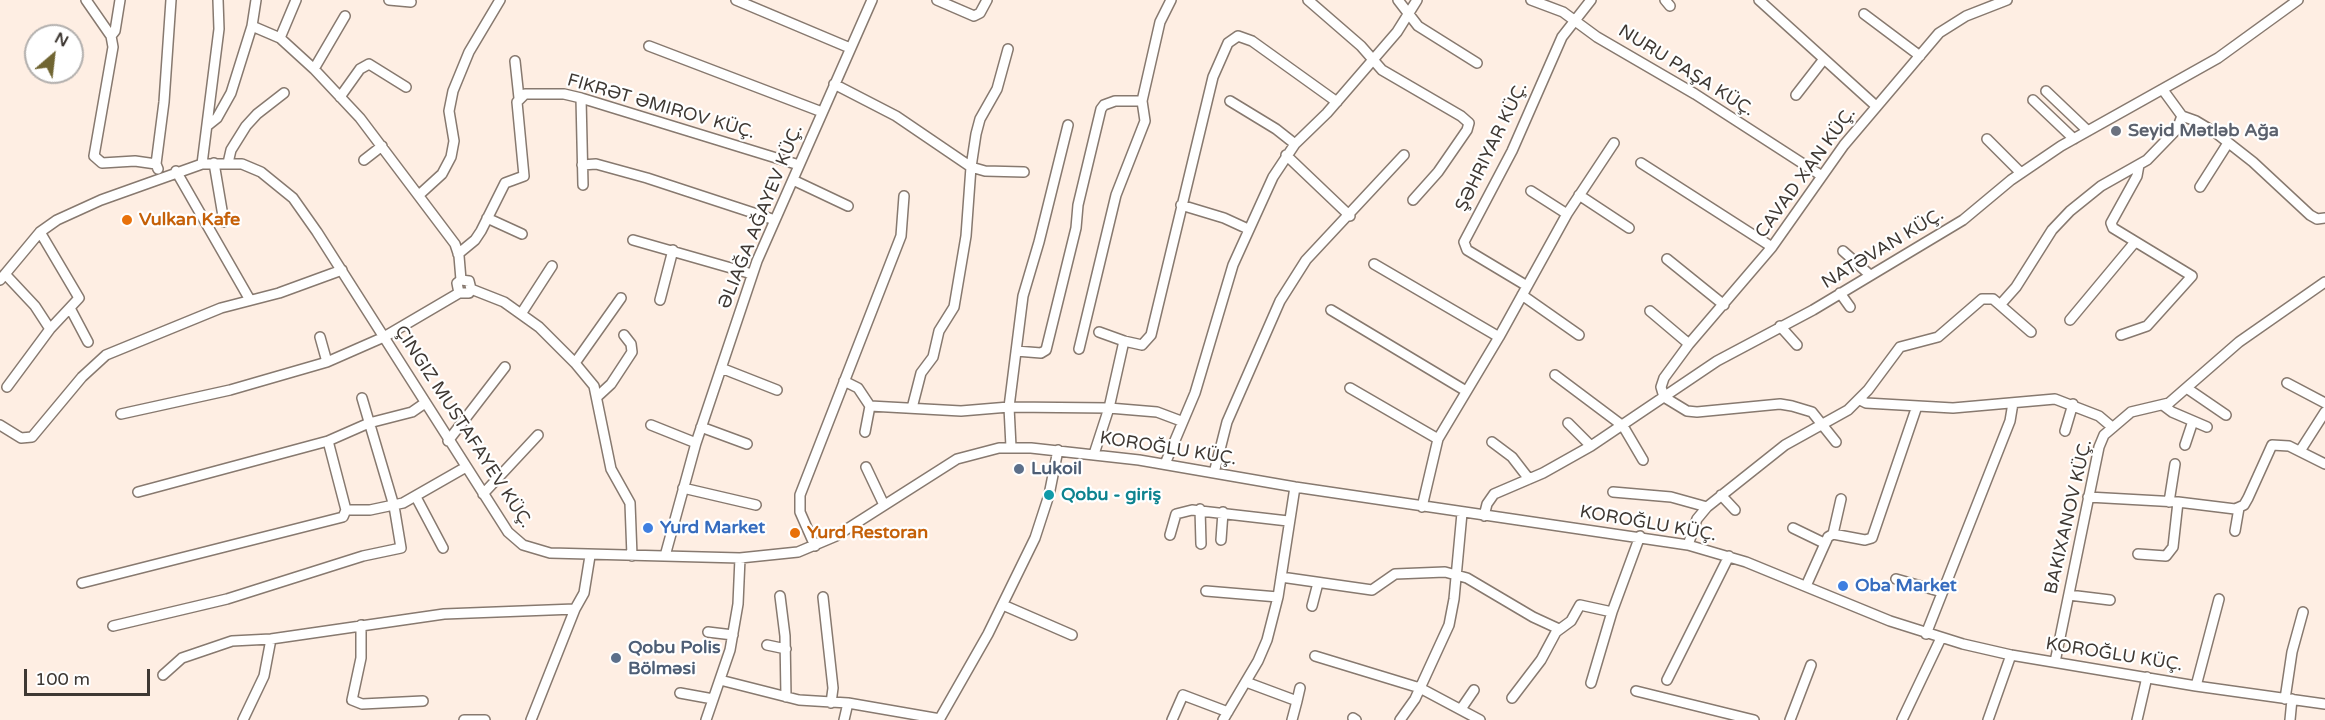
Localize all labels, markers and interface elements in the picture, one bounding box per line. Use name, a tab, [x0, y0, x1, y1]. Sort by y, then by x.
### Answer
street label: NURU PAŞA KÜÇ.	[1614, 20, 1758, 122]
north arrow	[24, 24, 84, 84]
text: N	[51, 28, 72, 52]
street label: FIKRƏT ƏMIROV KÜÇ.	[565, 70, 757, 144]
street label: ŞƏHRIYAR KÜÇ.	[1451, 79, 1533, 215]
street label: CAVAD XAN KÜÇ.	[1751, 103, 1861, 243]
place label: Seyid Mətləb Ağa	[2128, 120, 2279, 142]
street label: ƏLIAĞA AĞAYEV KÜÇ.	[714, 122, 808, 312]
marker: Seyid Mətləb Ağa	[2109, 124, 2123, 138]
street label: NATƏVAN KÜÇ.	[1818, 204, 1948, 294]
place label: Vulkan Kafe	[139, 209, 240, 231]
marker: Vulkan Kafe	[120, 213, 134, 227]
street label: ÇINGIZ MUSTAFAYEV KÜÇ.	[389, 322, 537, 532]
street label: KOROĞLU KÜÇ.	[1098, 428, 1238, 470]
street label: BAKIXANOV KÜÇ.	[2041, 438, 2097, 596]
place label: Lukoil	[1031, 458, 1082, 480]
marker: Lukoil	[1012, 462, 1026, 476]
place label: Qobu - giriş	[1061, 484, 1161, 506]
marker: Qobu - giriş	[1042, 488, 1056, 502]
street label: KOROĞLU KÜÇ.	[1578, 501, 1718, 547]
place label: Yurd Market	[660, 517, 765, 539]
marker: Yurd Market	[641, 521, 655, 535]
place label: Yurd Restoran	[807, 522, 928, 544]
marker: Yurd Restoran	[788, 526, 802, 540]
place label: Oba Market	[1855, 575, 1957, 597]
marker: Oba Market	[1836, 579, 1850, 593]
street label: KOROĞLU KÜÇ.	[2044, 634, 2184, 676]
place label: Qobu Polis Bölməsi	[628, 637, 721, 680]
marker: Qobu Polis Bölməsi	[609, 651, 623, 665]
scale bar	[27, 657, 153, 695]
text: 100 m	[35, 668, 90, 690]

